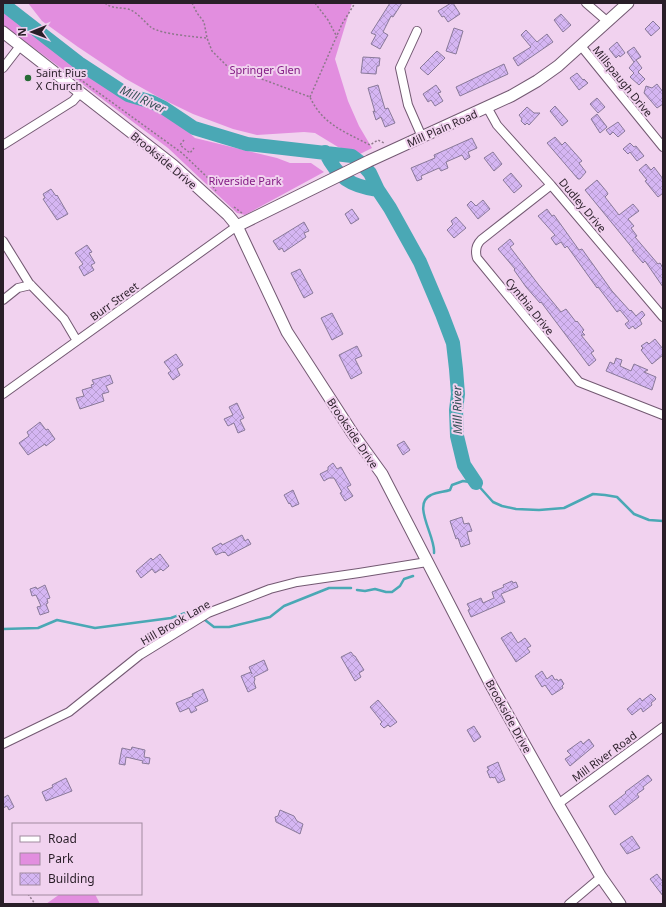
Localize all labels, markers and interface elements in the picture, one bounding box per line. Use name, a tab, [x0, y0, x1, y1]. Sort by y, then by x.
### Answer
north arrow	[12, 12, 52, 52]
text: N	[14, 28, 29, 37]
street label: Millspaugh Drive	[590, 42, 656, 120]
park label: Springer Glen	[229, 62, 301, 77]
place label: Saint Pius X Church	[36, 65, 86, 93]
marker: Saint Pius X Church	[23, 73, 33, 83]
water label: Mill River	[117, 81, 170, 118]
street label: Mill Plain Road	[404, 106, 480, 150]
street label: Brookside Drive	[128, 128, 200, 192]
park label: Riverside Park	[208, 173, 282, 188]
street label: Dudley Drive	[556, 175, 610, 235]
street label: Cynthia Drive	[502, 274, 558, 338]
street label: Burr Street	[87, 278, 141, 324]
water label: Mill River	[448, 384, 466, 435]
street label: Brookside Drive	[324, 395, 382, 471]
street label: Hill Brook Lane	[137, 596, 213, 648]
street label: Brookside Drive	[483, 677, 535, 755]
street label: Mill River Road	[569, 727, 639, 785]
legend	[12, 823, 142, 895]
text: Road	[48, 830, 77, 847]
text: Park	[48, 850, 74, 867]
text: Building	[48, 870, 95, 887]

